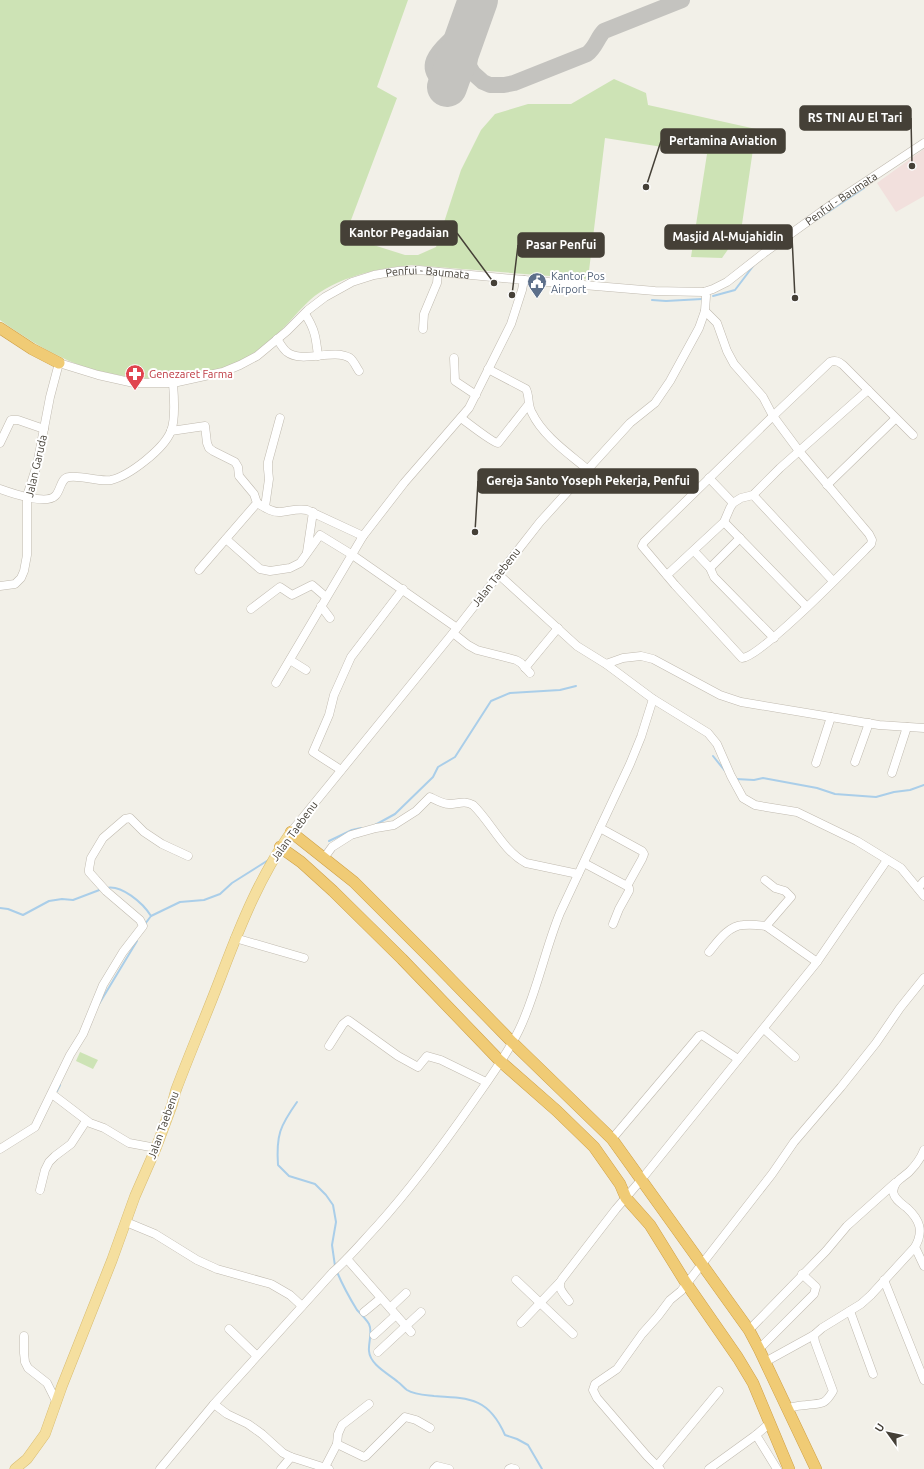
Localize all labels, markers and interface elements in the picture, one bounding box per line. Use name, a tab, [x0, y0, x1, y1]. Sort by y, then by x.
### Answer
callout: RS TNI AU El Tari	[800, 106, 911, 130]
text: RS TNI AU El Tari	[808, 111, 902, 124]
callout: Pertamina Aviation	[661, 129, 785, 153]
text: Pertamina Aviation	[669, 134, 777, 147]
street label: Penfui - Baumata	[803, 170, 879, 227]
callout: Kantor Pegadaian	[341, 221, 457, 245]
callout: Masjid Al-Mujahidin	[665, 225, 792, 249]
text: Kantor Pegadaian	[349, 226, 449, 239]
text: Masjid Al-Mujahidin	[672, 230, 784, 243]
callout: Pasar Penfui	[518, 233, 604, 257]
text: Pasar Penfui	[526, 238, 596, 251]
street label: Penfui - Baumata	[385, 264, 470, 281]
place label: Kantor Pos Airport	[551, 270, 605, 295]
public building icon: Kantor Pos Airport	[526, 271, 548, 299]
pharmacy icon: Genezaret Farma	[124, 363, 146, 391]
place label: Genezaret Farma	[149, 368, 233, 380]
street label: Jalan Garuda	[23, 434, 49, 498]
callout: Gereja Santo Yoseph Pekerja, Penfui	[478, 469, 698, 493]
text: Gereja Santo Yoseph Pekerja, Penfui	[486, 474, 690, 487]
street label: Jalan Taebenu	[469, 545, 523, 609]
street label: Jalan Taebenu	[268, 799, 320, 863]
street label: Jalan Taebenu	[145, 1090, 181, 1160]
north arrow	[868, 1413, 908, 1453]
text: U	[872, 1421, 887, 1434]

